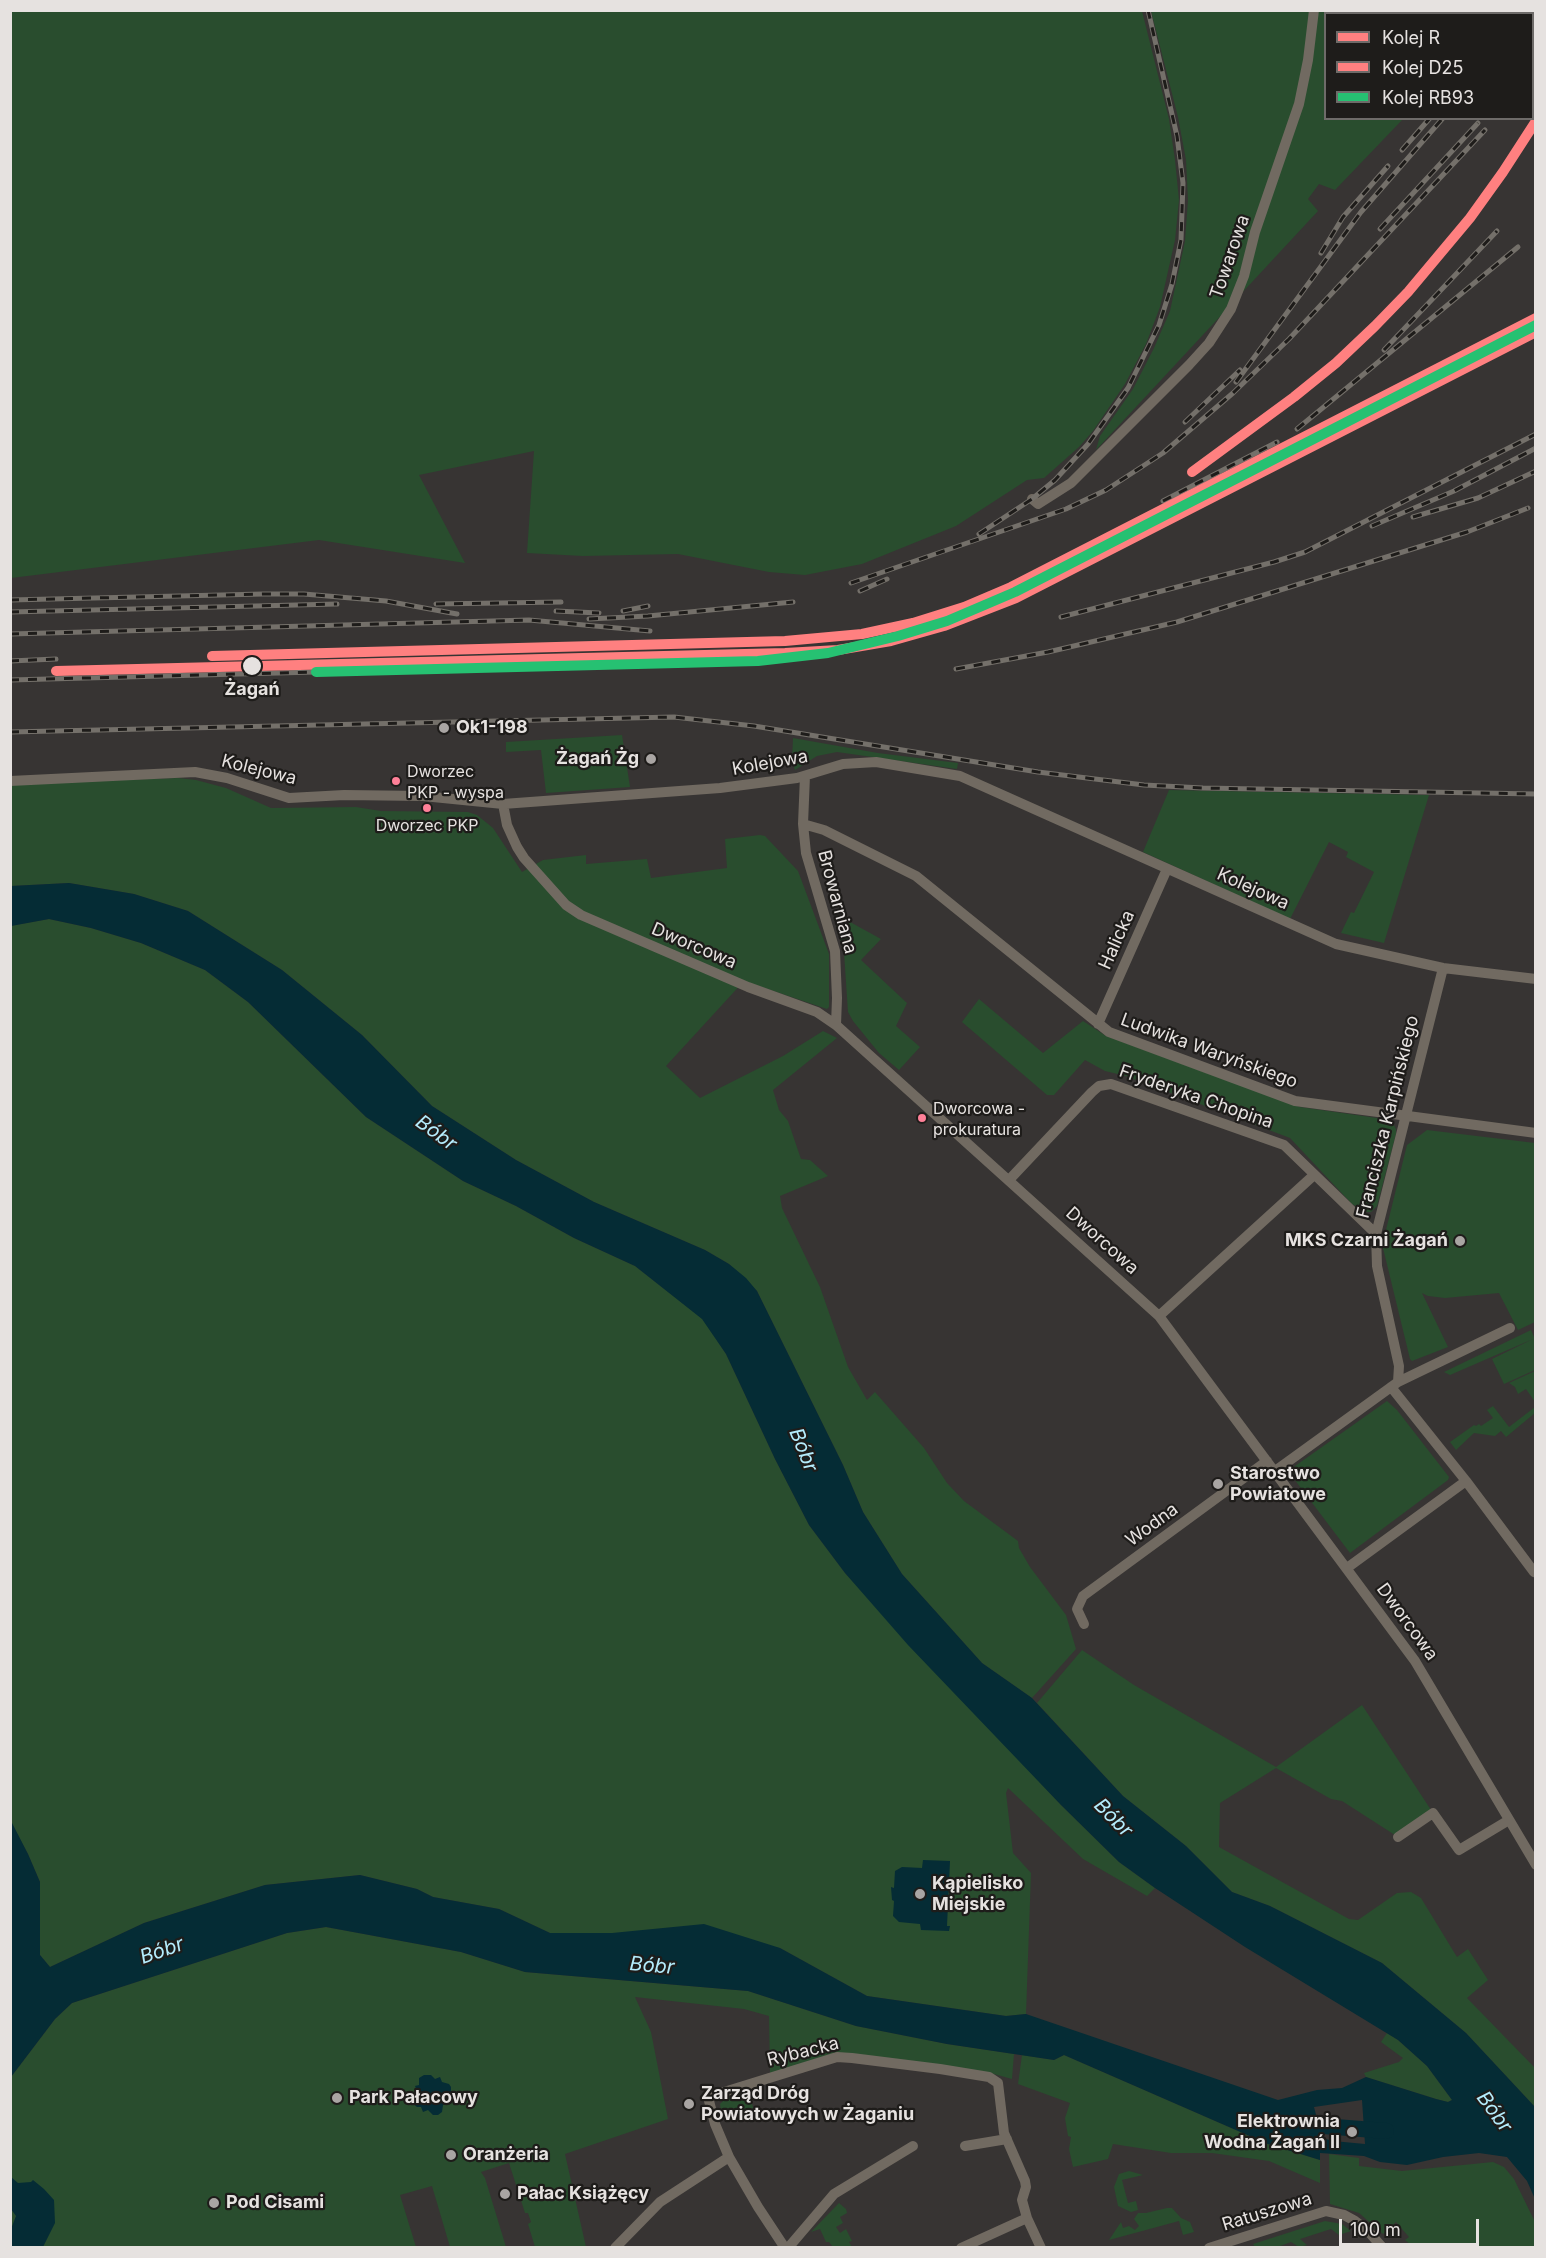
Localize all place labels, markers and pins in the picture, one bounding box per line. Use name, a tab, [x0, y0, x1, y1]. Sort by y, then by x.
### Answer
marker: Żagań	[241, 655, 263, 677]
place label: Żagań	[224, 679, 280, 701]
place label: Ok1-198	[456, 717, 528, 739]
marker: Ok1-198	[437, 721, 451, 735]
place label: Żagań Żg	[556, 748, 639, 770]
marker: Żagań Żg	[644, 752, 658, 766]
place label: Dworzec PKP - wyspa	[407, 762, 504, 800]
marker: Dworzec PKP - wyspa	[390, 775, 402, 787]
marker: Dworzec PKP	[421, 802, 433, 814]
place label: Dworzec PKP	[376, 816, 478, 836]
place label: Dworcowa - prokuratura	[933, 1099, 1025, 1137]
marker: Dworcowa - prokuratura	[916, 1112, 928, 1124]
place label: MKS Czarni Żagań	[1285, 1230, 1448, 1252]
marker: MKS Czarni Żagań	[1453, 1234, 1467, 1248]
place label: Starostwo Powiatowe	[1230, 1463, 1326, 1506]
marker: Starostwo Powiatowe	[1211, 1477, 1225, 1491]
place label: Kąpielisko Miejskie	[932, 1873, 1023, 1916]
marker: Kąpielisko Miejskie	[913, 1887, 927, 1901]
place label: Zarząd Dróg Powiatowych w Żaganiu	[701, 2083, 914, 2126]
place label: Park Pałacowy	[349, 2087, 478, 2109]
marker: Park Pałacowy	[330, 2091, 344, 2105]
marker: Zarząd Dróg Powiatowych w Żaganiu	[682, 2097, 696, 2111]
place label: Elektrownia Wodna Żagań II	[1204, 2111, 1340, 2154]
marker: Elektrownia Wodna Żagań II	[1345, 2125, 1359, 2139]
place label: Oranżeria	[463, 2144, 549, 2166]
marker: Oranżeria	[444, 2148, 458, 2162]
place label: Pałac Książęcy	[517, 2183, 649, 2205]
marker: Pałac Książęcy	[498, 2187, 512, 2201]
place label: Pod Cisami	[226, 2192, 324, 2214]
marker: Pod Cisami	[207, 2196, 221, 2210]

